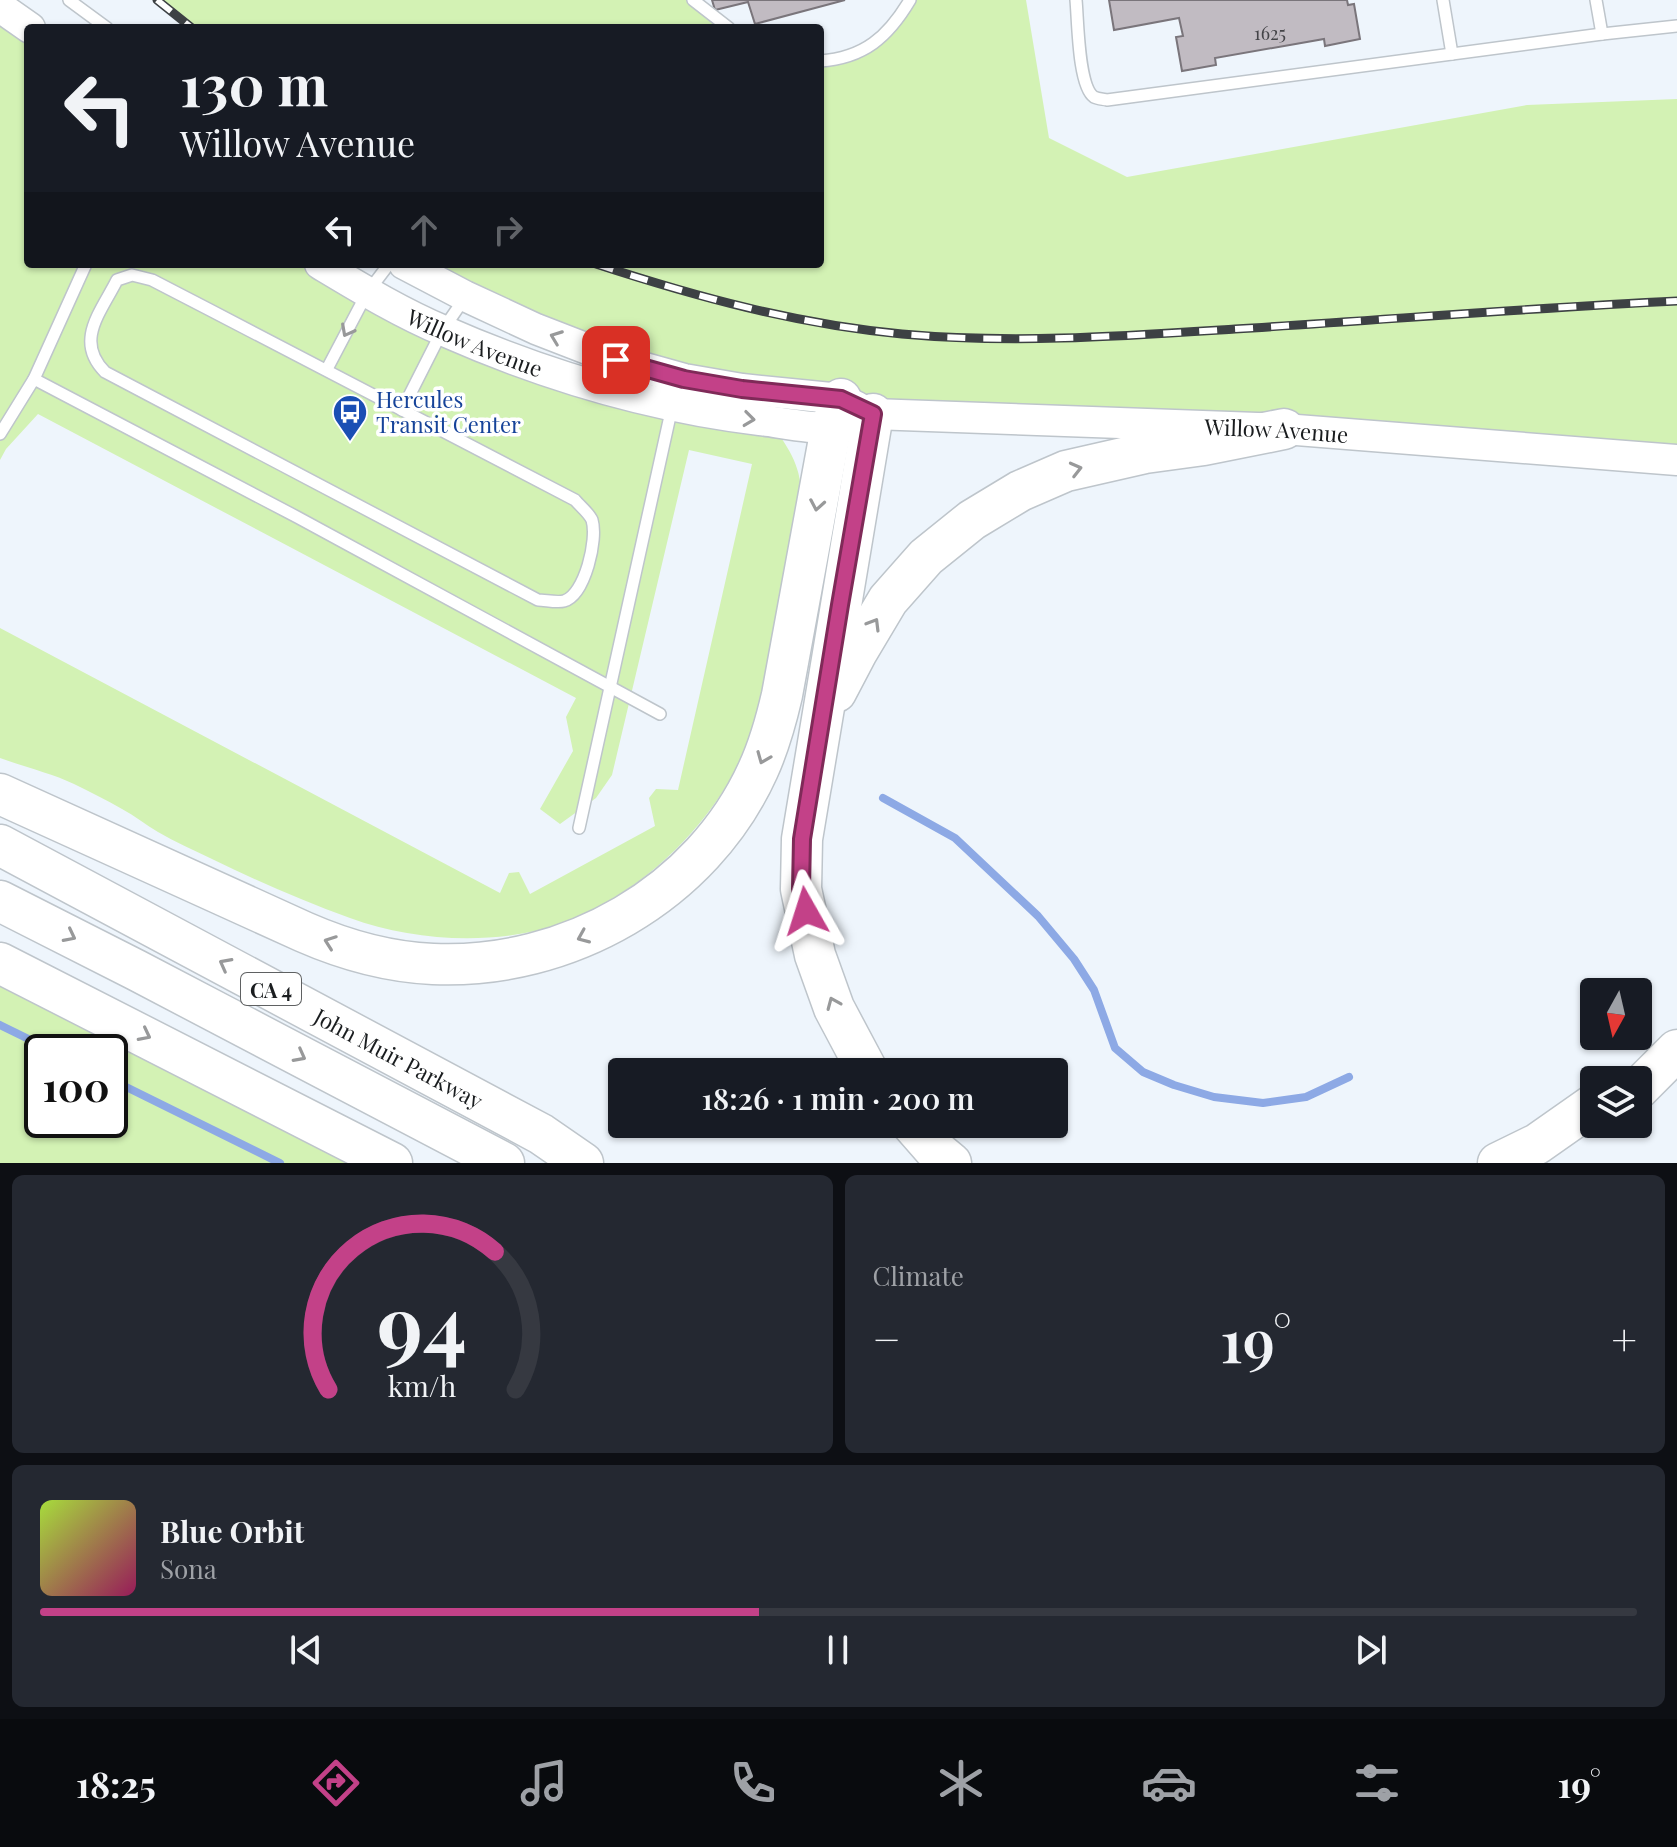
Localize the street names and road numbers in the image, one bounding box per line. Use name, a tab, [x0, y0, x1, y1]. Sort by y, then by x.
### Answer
street label: Willow Avenue	[401, 301, 547, 383]
street label: Willow Avenue	[1203, 411, 1350, 449]
road number: CA 4	[241, 973, 301, 1005]
street label: John Muir Parkway	[308, 1000, 488, 1115]

